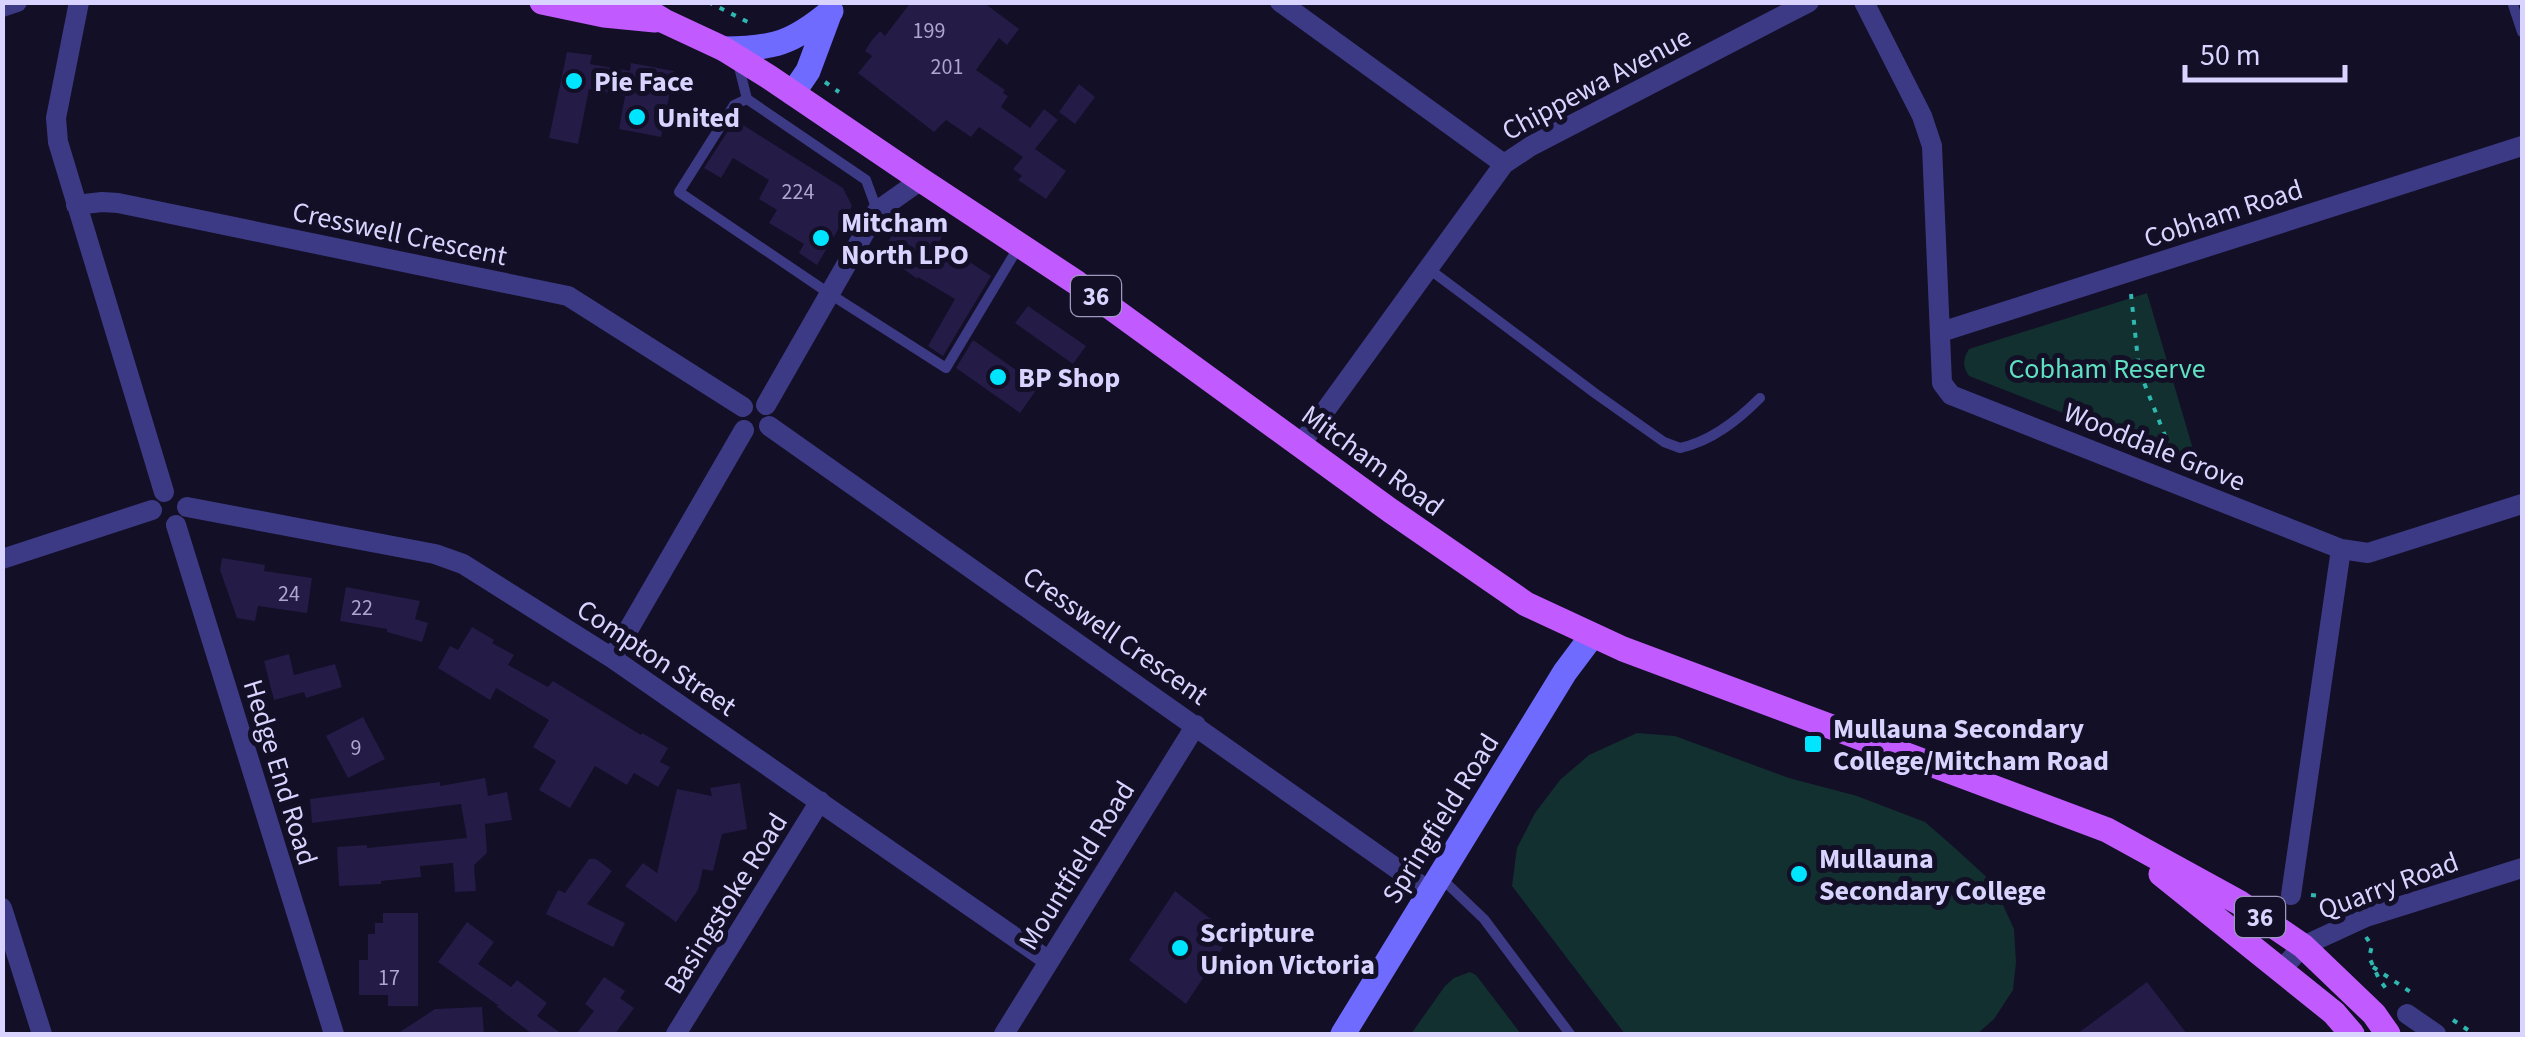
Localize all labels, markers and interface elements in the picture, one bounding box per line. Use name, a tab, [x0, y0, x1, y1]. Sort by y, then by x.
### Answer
house number: 199	[913, 15, 945, 47]
street label: Chippewa Avenue	[1495, 17, 1698, 151]
scale bar	[2185, 20, 2345, 82]
text: 50 m	[2200, 34, 2261, 77]
house number: 201	[931, 51, 963, 83]
place label: Pie Face	[594, 62, 694, 102]
marker: Pie Face	[563, 70, 585, 92]
place label: United	[657, 98, 740, 138]
marker: United	[626, 106, 648, 128]
street label: Cobham Road	[2139, 169, 2308, 258]
house number: 224	[782, 176, 814, 208]
street label: Cresswell Crescent	[289, 192, 511, 276]
place label: Mitcham North LPO	[841, 203, 969, 275]
marker: Mitcham North LPO	[810, 227, 832, 249]
road number: 36	[1071, 276, 1121, 316]
park label: Cobham Reserve	[2008, 349, 2206, 389]
place label: BP Shop	[1018, 358, 1120, 398]
marker: BP Shop	[987, 366, 1009, 388]
street label: Wooddale Grove	[2058, 392, 2252, 502]
street label: Mitcham Road	[1293, 395, 1452, 526]
street label: Cresswell Crescent	[1014, 557, 1217, 715]
house number: 24	[278, 578, 300, 610]
street label: Compton Street	[569, 590, 745, 726]
house number: 22	[351, 592, 373, 624]
street label: Hedge End Road	[233, 675, 327, 870]
place label: Mullauna Secondary College/Mitcham Road	[1833, 709, 2109, 781]
street label: Springfield Road	[1373, 726, 1509, 911]
house number: 9	[351, 732, 361, 764]
marker: Mullauna Secondary College/Mitcham Road	[1802, 733, 1824, 755]
street label: Mountfield Road	[1009, 773, 1145, 958]
street label: Basingstoke Road	[654, 805, 798, 1002]
place label: Mullauna Secondary College	[1819, 839, 2046, 911]
street label: Quarry Road	[2313, 842, 2464, 930]
marker: Mullauna Secondary College	[1788, 863, 1810, 885]
road number: 36	[2235, 897, 2285, 937]
place label: Scripture Union Victoria	[1200, 913, 1375, 985]
marker: Scripture Union Victoria	[1169, 937, 1191, 959]
house number: 17	[378, 962, 400, 994]

